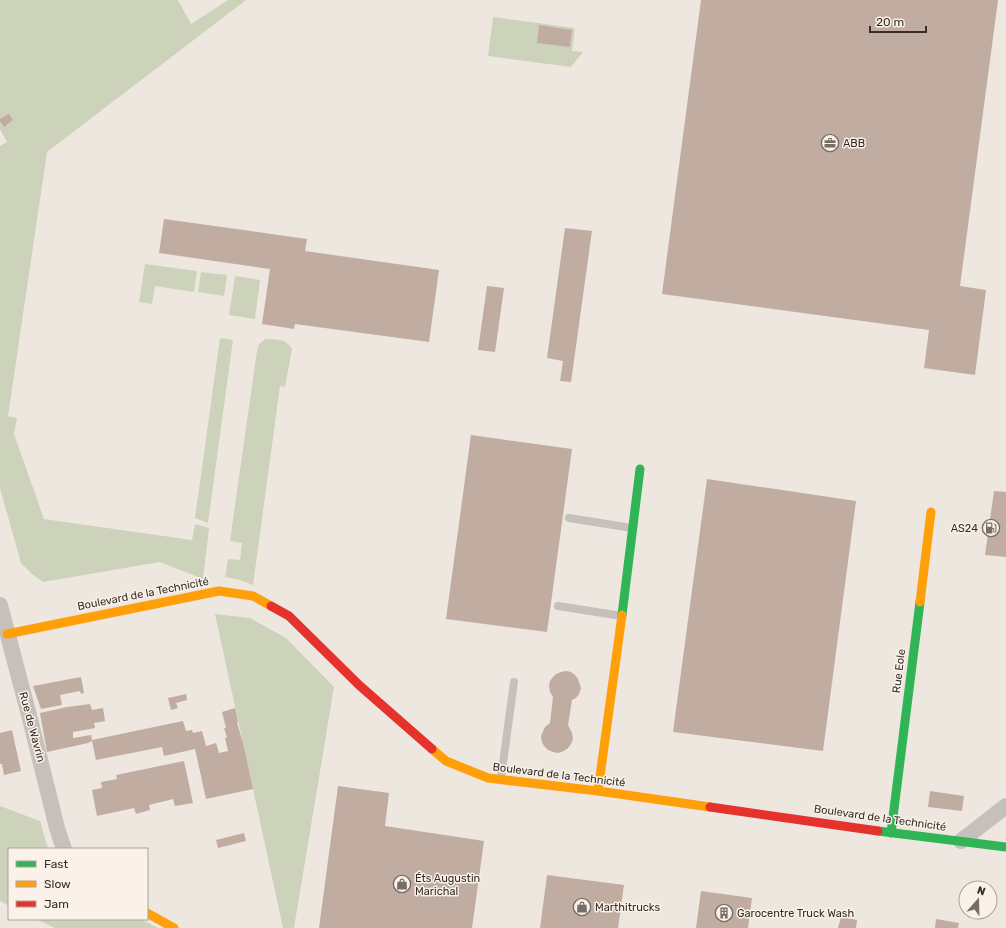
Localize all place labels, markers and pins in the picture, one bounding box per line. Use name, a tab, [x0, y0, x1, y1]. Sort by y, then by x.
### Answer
office icon: ABB	[820, 133, 840, 153]
place label: ABB	[843, 137, 865, 150]
fuel station icon: AS24	[981, 518, 1001, 538]
place label: AS24	[951, 522, 978, 535]
place label: Éts Augustin Marichal	[415, 872, 480, 898]
shop icon: Éts Augustin Marichal	[392, 874, 412, 894]
shop icon: Marthitrucks	[572, 897, 592, 917]
place label: Marthitrucks	[595, 901, 660, 914]
building icon: Garocentre Truck Wash	[714, 903, 734, 923]
place label: Garocentre Truck Wash	[737, 907, 854, 920]

